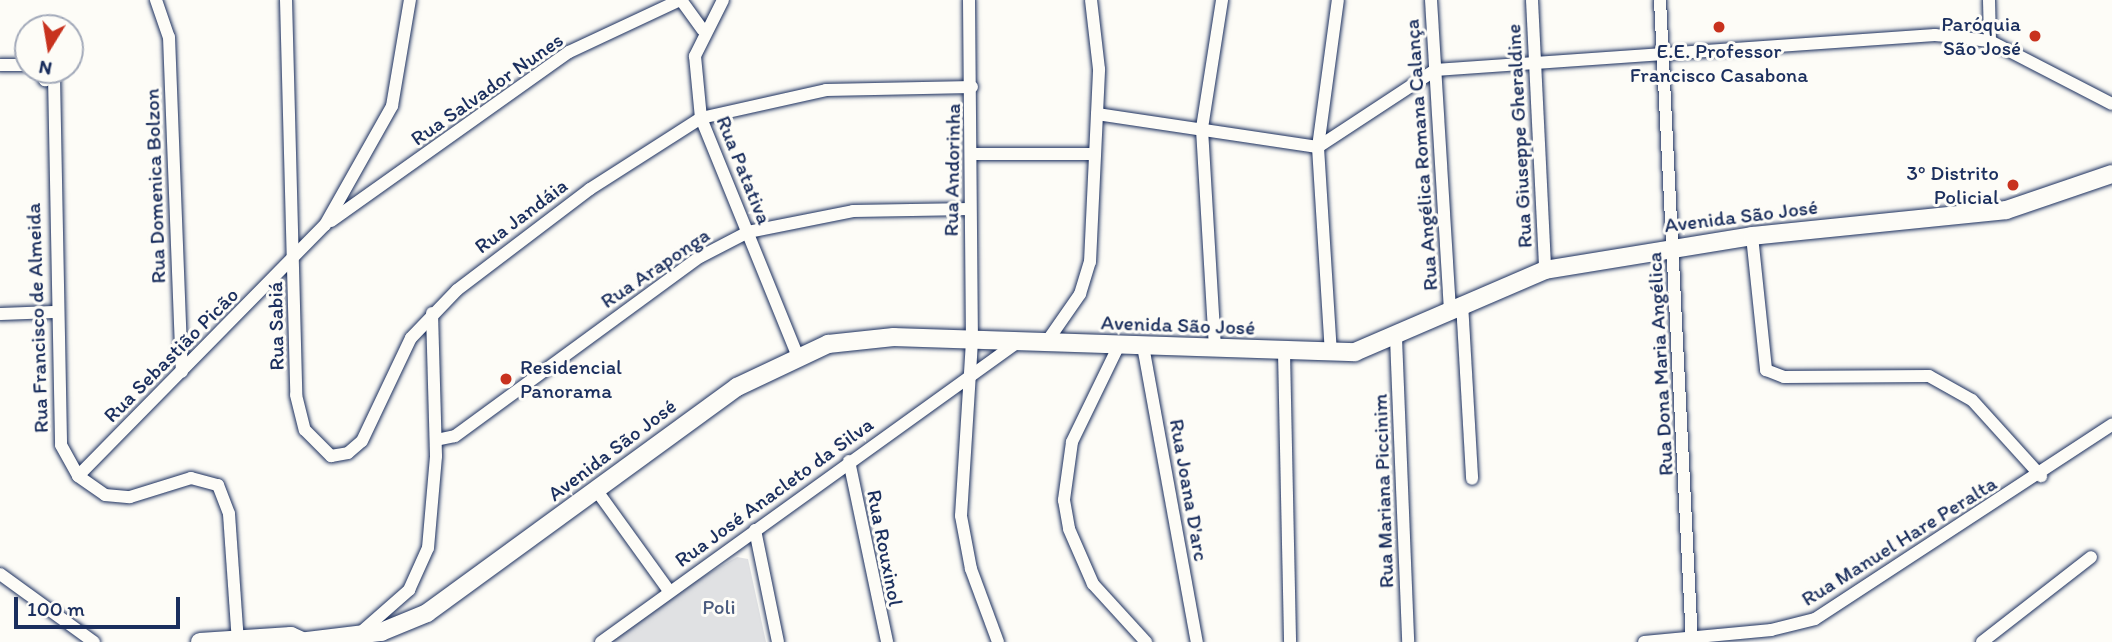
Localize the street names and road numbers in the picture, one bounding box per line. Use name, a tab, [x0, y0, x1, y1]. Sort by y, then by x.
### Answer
street label: Rua Angélica Romana Calança	[1399, 18, 1443, 292]
street label: Rua Giuseppe Gheraldine	[1501, 23, 1537, 249]
street label: Rua Salvador Nunes	[406, 27, 568, 151]
street label: Rua Domenica Bolzon	[139, 88, 171, 284]
street label: Rua Andorinha	[938, 103, 966, 237]
street label: Rua Patativa	[711, 113, 777, 227]
street label: Rua Jandáia	[469, 173, 573, 259]
street label: Avenida São José	[1663, 194, 1819, 238]
street label: Rua Francisco de Almeida	[20, 203, 54, 433]
street label: Rua Araponga	[595, 222, 715, 314]
street label: Rua Dona Maria Angélica	[1642, 251, 1678, 477]
street label: Rua Sabiá	[263, 281, 289, 371]
street label: Rua Sebastião Picão	[98, 282, 244, 428]
street label: Avenida São José	[1100, 310, 1256, 340]
street label: Avenida São José	[543, 393, 681, 507]
street label: Rua Mariana Piccinim	[1367, 393, 1399, 589]
street label: Rua José Anacleto da Silva	[670, 411, 878, 573]
street label: Rua Joana D'arc	[1164, 417, 1214, 563]
street label: Rua Manuel Hare Peralta	[1797, 471, 2001, 611]
street label: Rua Rouxinol	[861, 488, 909, 608]

